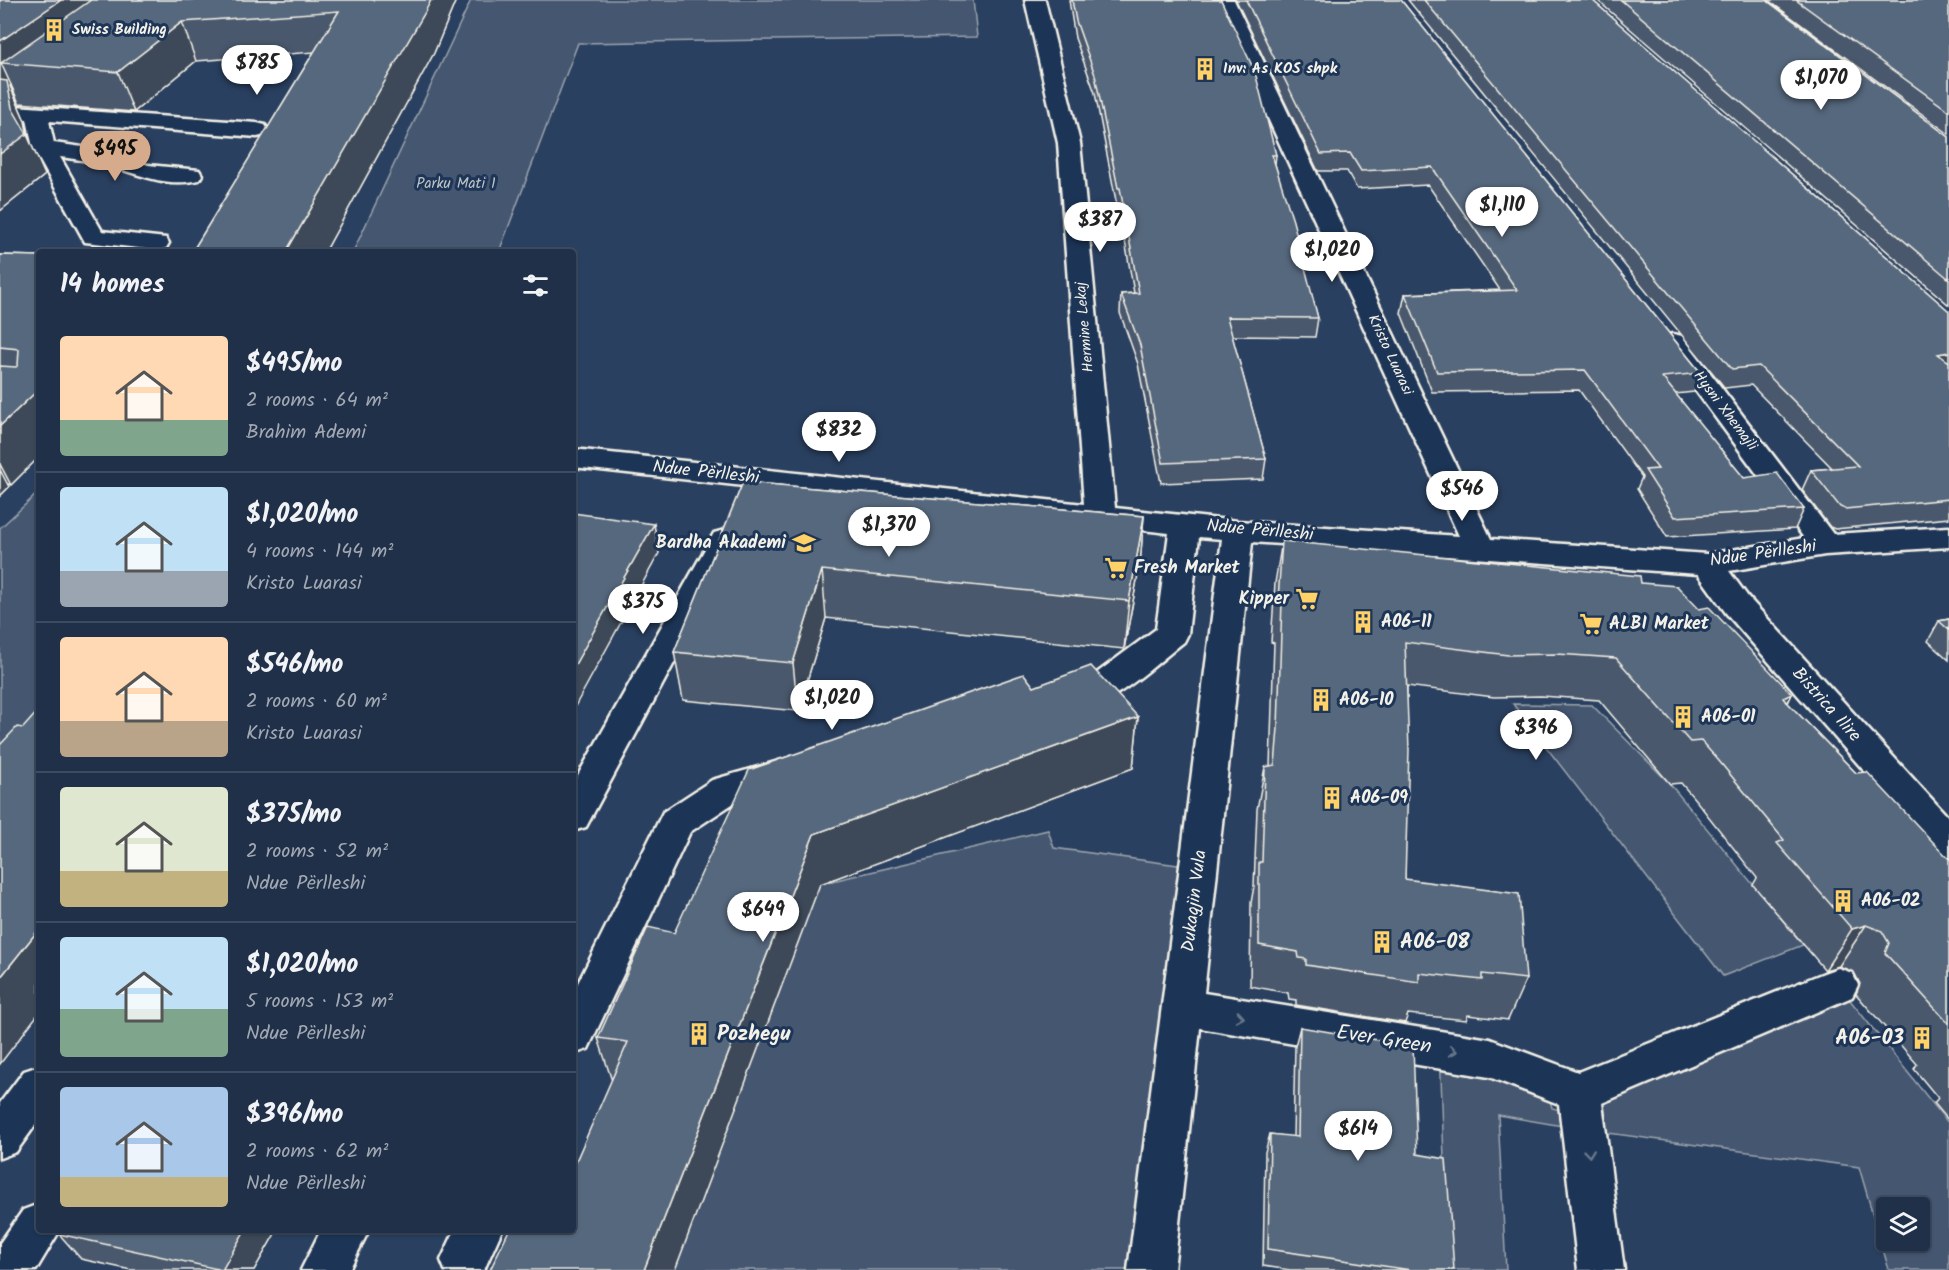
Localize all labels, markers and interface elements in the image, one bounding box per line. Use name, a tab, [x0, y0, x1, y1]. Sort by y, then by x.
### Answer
building icon: Swiss Building	[41, 17, 67, 43]
place label: Swiss Building	[72, 18, 167, 42]
pin: $785	[221, 45, 293, 96]
text: $785	[235, 48, 279, 80]
building icon: Inv: As KOS shpk	[1192, 56, 1218, 82]
place label: Inv: As KOS shpk	[1223, 57, 1338, 81]
pin: $1,070	[1772, 60, 1870, 111]
text: $1,070	[1794, 63, 1848, 95]
pin: $495	[79, 131, 151, 182]
text: $495	[94, 134, 136, 166]
park label: Parku Mati 1	[416, 172, 496, 196]
pin: $1,110	[1453, 187, 1551, 238]
text: $1,110	[1479, 190, 1525, 222]
pin: $387	[1064, 202, 1136, 253]
text: $387	[1078, 205, 1122, 237]
pin: $1,020	[1283, 232, 1381, 283]
text: $1,020	[1304, 235, 1360, 267]
text: 14 homes	[60, 264, 165, 306]
icon: filters	[519, 269, 552, 302]
street label: Hermine Lekaj	[1069, 280, 1101, 373]
street label: Kristo Luarasi	[1361, 311, 1420, 401]
text: $495/mo	[246, 343, 342, 385]
icon: home	[108, 360, 180, 432]
street label: Hysni Xhemajli	[1687, 366, 1764, 457]
text: 2 rooms · 64 m²	[246, 385, 388, 417]
pin: $832	[803, 412, 875, 463]
text: $832	[816, 415, 862, 447]
text: Brahim Ademi	[246, 417, 366, 449]
street label: Ndue Përlleshi	[651, 453, 762, 493]
pin: $546	[1426, 471, 1498, 522]
text: $546	[1440, 474, 1484, 506]
text: $1,020/mo	[246, 494, 358, 536]
pin: $1,370	[840, 507, 938, 558]
text: $1,370	[862, 510, 916, 542]
icon: home	[108, 511, 180, 583]
street label: Ndue Përlleshi	[1205, 512, 1315, 550]
place label: Bardha Akademi	[656, 529, 786, 558]
school or university icon: Bardha Akademi	[791, 530, 817, 556]
street label: Ndue Përlleshi	[1708, 532, 1819, 576]
text: 4 rooms · 144 m²	[246, 536, 393, 568]
place label: Fresh Market	[1134, 554, 1240, 583]
supermarket icon: Fresh Market	[1103, 555, 1129, 581]
text: Kristo Luarasi	[246, 568, 362, 600]
pin: $375	[607, 584, 679, 635]
place label: Kipper	[1239, 585, 1290, 614]
supermarket icon: Kipper	[1294, 586, 1320, 612]
text: $375	[622, 587, 664, 619]
place label: A06-11	[1381, 608, 1432, 637]
building icon: A06-11	[1350, 609, 1376, 635]
place label: ALBI Market	[1609, 610, 1710, 639]
supermarket icon: ALBI Market	[1578, 611, 1604, 637]
text: $546/mo	[246, 644, 343, 686]
icon: home	[108, 661, 180, 733]
street label: Bistrica Ilire	[1784, 661, 1868, 749]
pin: $1,020	[783, 680, 881, 731]
text: $1,020	[804, 683, 860, 715]
text: 2 rooms · 60 m²	[246, 686, 387, 718]
place label: A06-10	[1339, 686, 1394, 715]
building icon: A06-10	[1308, 687, 1334, 713]
place label: A06-01	[1701, 703, 1756, 732]
building icon: A06-01	[1670, 704, 1696, 730]
pin: $396	[1500, 710, 1572, 761]
text: $396	[1514, 713, 1558, 745]
text: Kristo Luarasi	[246, 718, 362, 750]
place label: A06-09	[1350, 784, 1408, 813]
building icon: A06-09	[1319, 785, 1345, 811]
text: $375/mo	[246, 794, 342, 836]
icon: home	[108, 811, 180, 883]
text: 2 rooms · 52 m²	[246, 836, 388, 868]
street label: Dukagjin Vula	[1174, 848, 1216, 954]
text: Ndue Përlleshi	[246, 868, 365, 900]
place label: A06-02	[1861, 887, 1921, 916]
building icon: A06-02	[1830, 888, 1856, 914]
pin: $649	[727, 892, 799, 943]
text: $649	[741, 895, 785, 927]
place label: A06-08	[1400, 926, 1470, 959]
building icon: A06-08	[1369, 929, 1395, 955]
text: $1,020/mo	[246, 944, 358, 986]
icon: home	[108, 961, 180, 1033]
text: 5 rooms · 153 m²	[246, 986, 393, 1018]
one-way arrow	[1236, 1010, 1245, 1022]
street label: Ever Green	[1334, 1016, 1434, 1064]
text: Ndue Përlleshi	[246, 1018, 365, 1050]
place label: Pozhegu	[717, 1018, 791, 1051]
building icon: Pozhegu	[686, 1021, 712, 1047]
place label: A06-03	[1835, 1022, 1905, 1055]
building icon: A06-03	[1909, 1025, 1935, 1051]
one-way arrow	[1449, 1045, 1458, 1057]
text: $396/mo	[246, 1094, 343, 1136]
icon: home	[108, 1111, 180, 1183]
pin: $614	[1322, 1111, 1394, 1162]
text: $614	[1338, 1114, 1378, 1146]
text: 2 rooms · 62 m²	[246, 1136, 388, 1168]
one-way arrow	[1582, 1149, 1594, 1158]
text: Ndue Përlleshi	[246, 1168, 365, 1200]
map controls	[1876, 1197, 1930, 1251]
button: layers	[1876, 1197, 1930, 1251]

